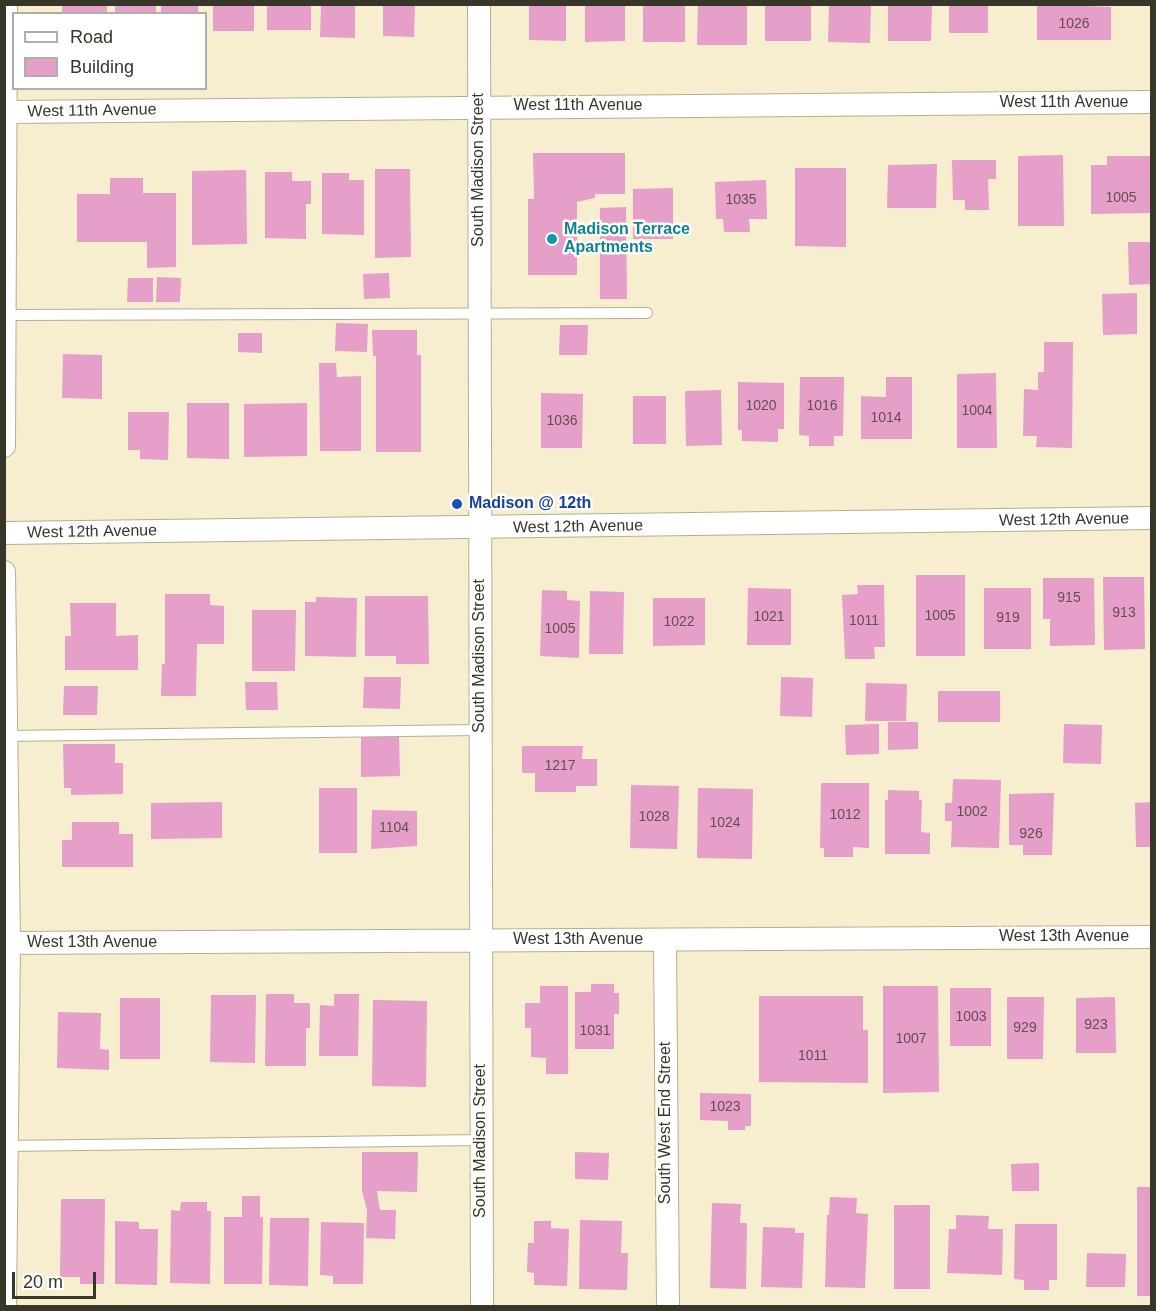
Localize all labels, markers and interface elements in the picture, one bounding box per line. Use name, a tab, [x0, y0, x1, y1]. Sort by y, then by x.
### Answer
legend	[12, 12, 207, 90]
house number: 1026	[1058, 16, 1090, 32]
text: Road	[70, 27, 113, 47]
text: Building	[70, 57, 134, 77]
street label: South Madison Street	[469, 93, 489, 247]
street label: West 11th Avenue	[1000, 93, 1128, 113]
street label: West 11th Avenue	[514, 96, 642, 116]
street label: West 11th Avenue	[27, 100, 157, 122]
house number: 1005	[1105, 190, 1137, 206]
house number: 1035	[725, 192, 757, 208]
place label: Madison Terrace Apartments	[564, 220, 690, 258]
marker: Madison Terrace Apartments	[545, 232, 559, 246]
house number: 1020	[745, 398, 777, 414]
house number: 1016	[806, 398, 838, 414]
house number: 1004	[961, 403, 993, 419]
house number: 1014	[870, 410, 902, 426]
house number: 1036	[546, 413, 578, 429]
place label: Madison @ 12th	[469, 494, 591, 514]
marker: Madison @ 12th	[450, 497, 464, 511]
street label: West 12th Avenue	[999, 509, 1129, 531]
street label: West 12th Avenue	[513, 516, 643, 538]
street label: West 12th Avenue	[27, 521, 157, 543]
street label: South Madison Street	[470, 579, 490, 733]
house number: 915	[1057, 590, 1081, 606]
house number: 913	[1112, 605, 1136, 621]
house number: 1005	[924, 608, 956, 624]
house number: 1021	[753, 609, 785, 625]
house number: 919	[996, 610, 1020, 626]
house number: 1011	[849, 613, 879, 629]
house number: 1022	[663, 614, 695, 630]
house number: 1005	[544, 621, 576, 637]
house number: 1217	[544, 758, 576, 774]
house number: 1002	[956, 804, 988, 820]
house number: 1012	[829, 807, 861, 823]
house number: 1028	[638, 809, 670, 825]
house number: 1024	[709, 815, 741, 831]
house number: 1104	[379, 820, 409, 836]
house number: 926	[1019, 826, 1043, 842]
street label: West 13th Avenue	[999, 927, 1129, 947]
street label: West 13th Avenue	[513, 930, 643, 950]
street label: West 13th Avenue	[27, 933, 157, 953]
house number: 1003	[955, 1009, 987, 1025]
house number: 923	[1084, 1017, 1108, 1033]
house number: 929	[1013, 1020, 1037, 1036]
house number: 1031	[579, 1023, 611, 1039]
house number: 1007	[895, 1031, 927, 1047]
street label: South West End Street	[656, 1042, 676, 1204]
house number: 1011	[798, 1048, 828, 1064]
street label: South Madison Street	[471, 1064, 491, 1218]
house number: 1023	[709, 1099, 741, 1115]
scale bar	[15, 1260, 99, 1298]
text: 20 m	[23, 1272, 63, 1292]

